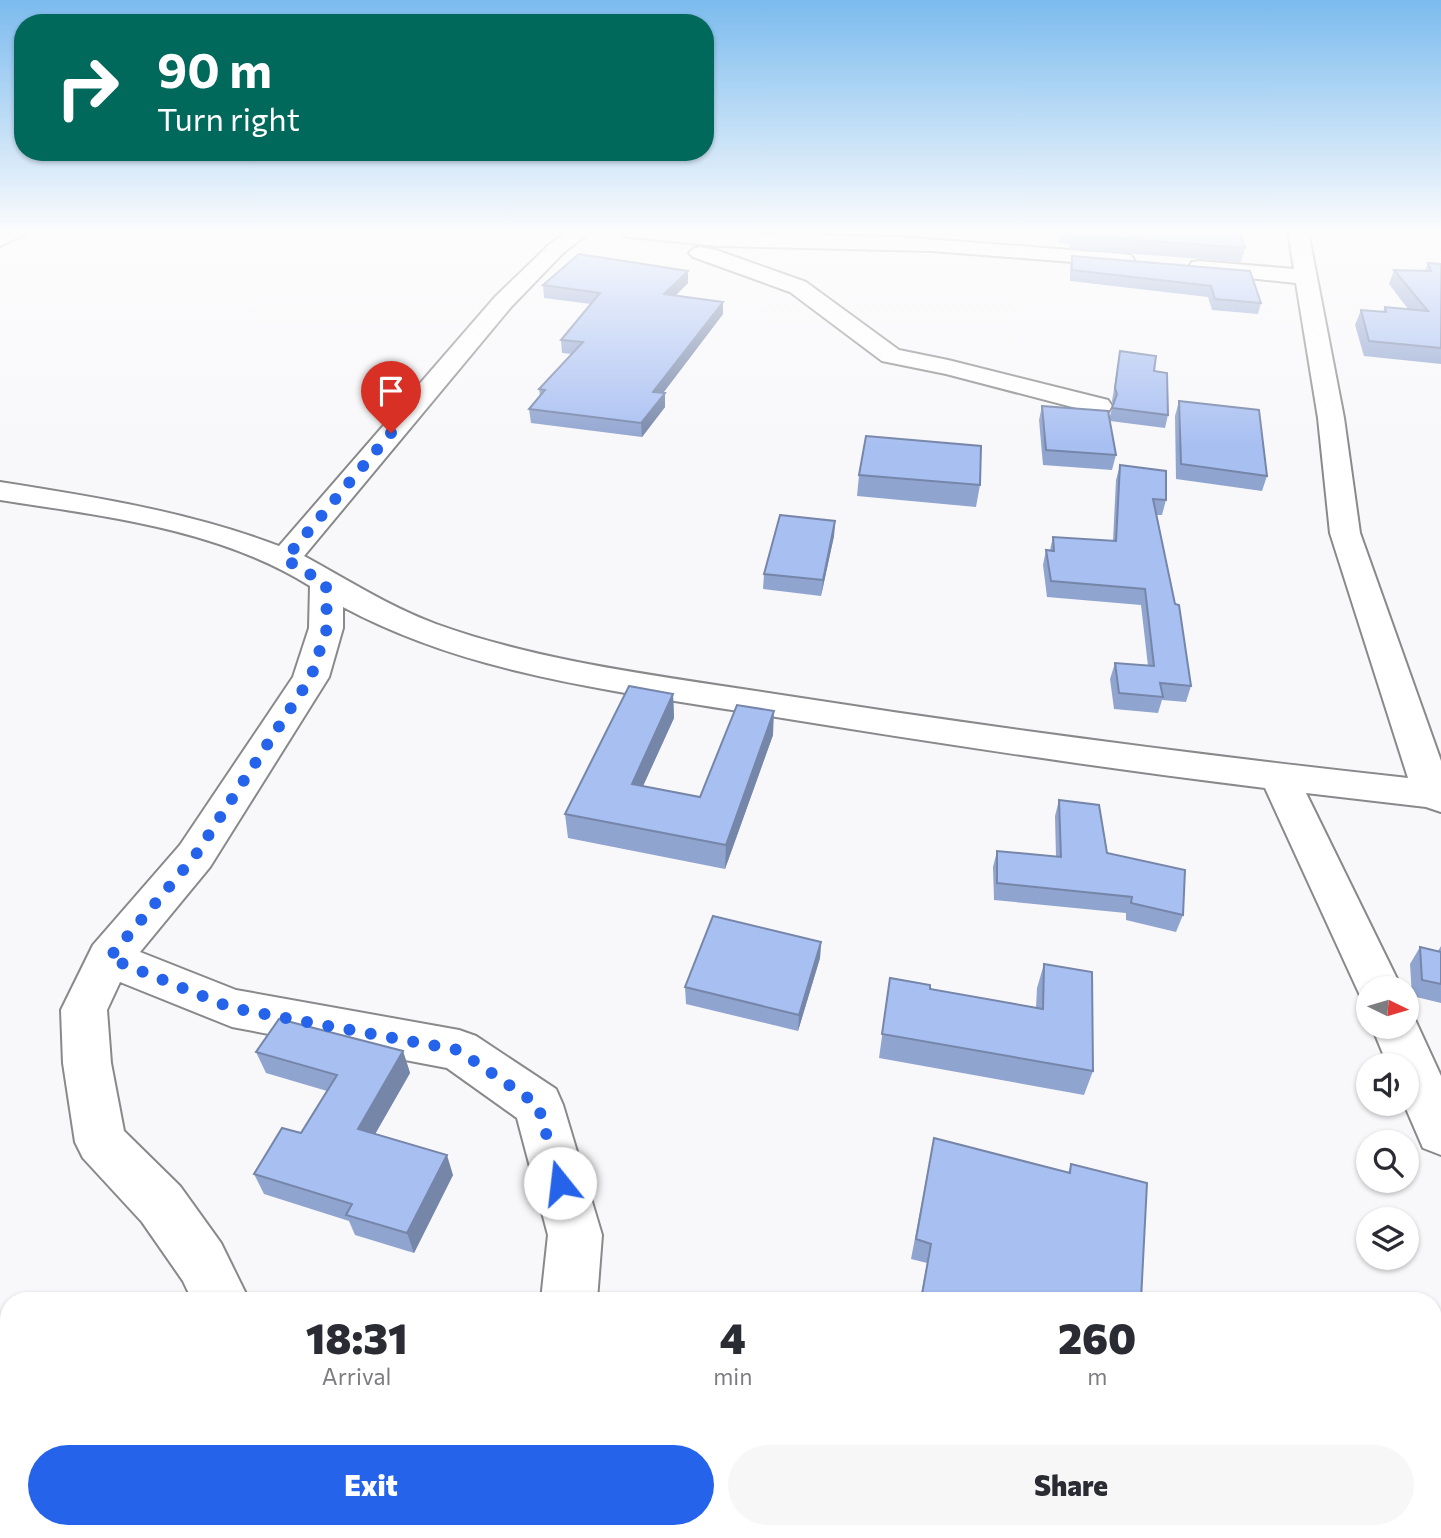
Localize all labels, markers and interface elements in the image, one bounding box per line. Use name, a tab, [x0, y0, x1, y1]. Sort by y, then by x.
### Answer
text: 90 m	[157, 38, 272, 98]
icon: right	[42, 42, 133, 133]
text: Turn right	[157, 98, 300, 138]
pin	[361, 361, 421, 433]
icon: arrive	[372, 372, 410, 410]
north arrow	[1356, 976, 1419, 1040]
map controls	[1356, 976, 1419, 1270]
button: sound	[1356, 1053, 1419, 1116]
button: search	[1356, 1130, 1419, 1193]
position arrow	[523, 1146, 597, 1220]
button: layers	[1356, 1207, 1419, 1270]
text: 18:31	[306, 1311, 408, 1363]
text: 4	[720, 1311, 746, 1363]
text: 260	[1058, 1311, 1136, 1363]
text: Arrival	[322, 1362, 391, 1390]
text: min	[713, 1362, 752, 1390]
text: m	[1087, 1362, 1107, 1390]
button: Exit	[28, 1445, 714, 1525]
button: Share	[728, 1445, 1414, 1525]

